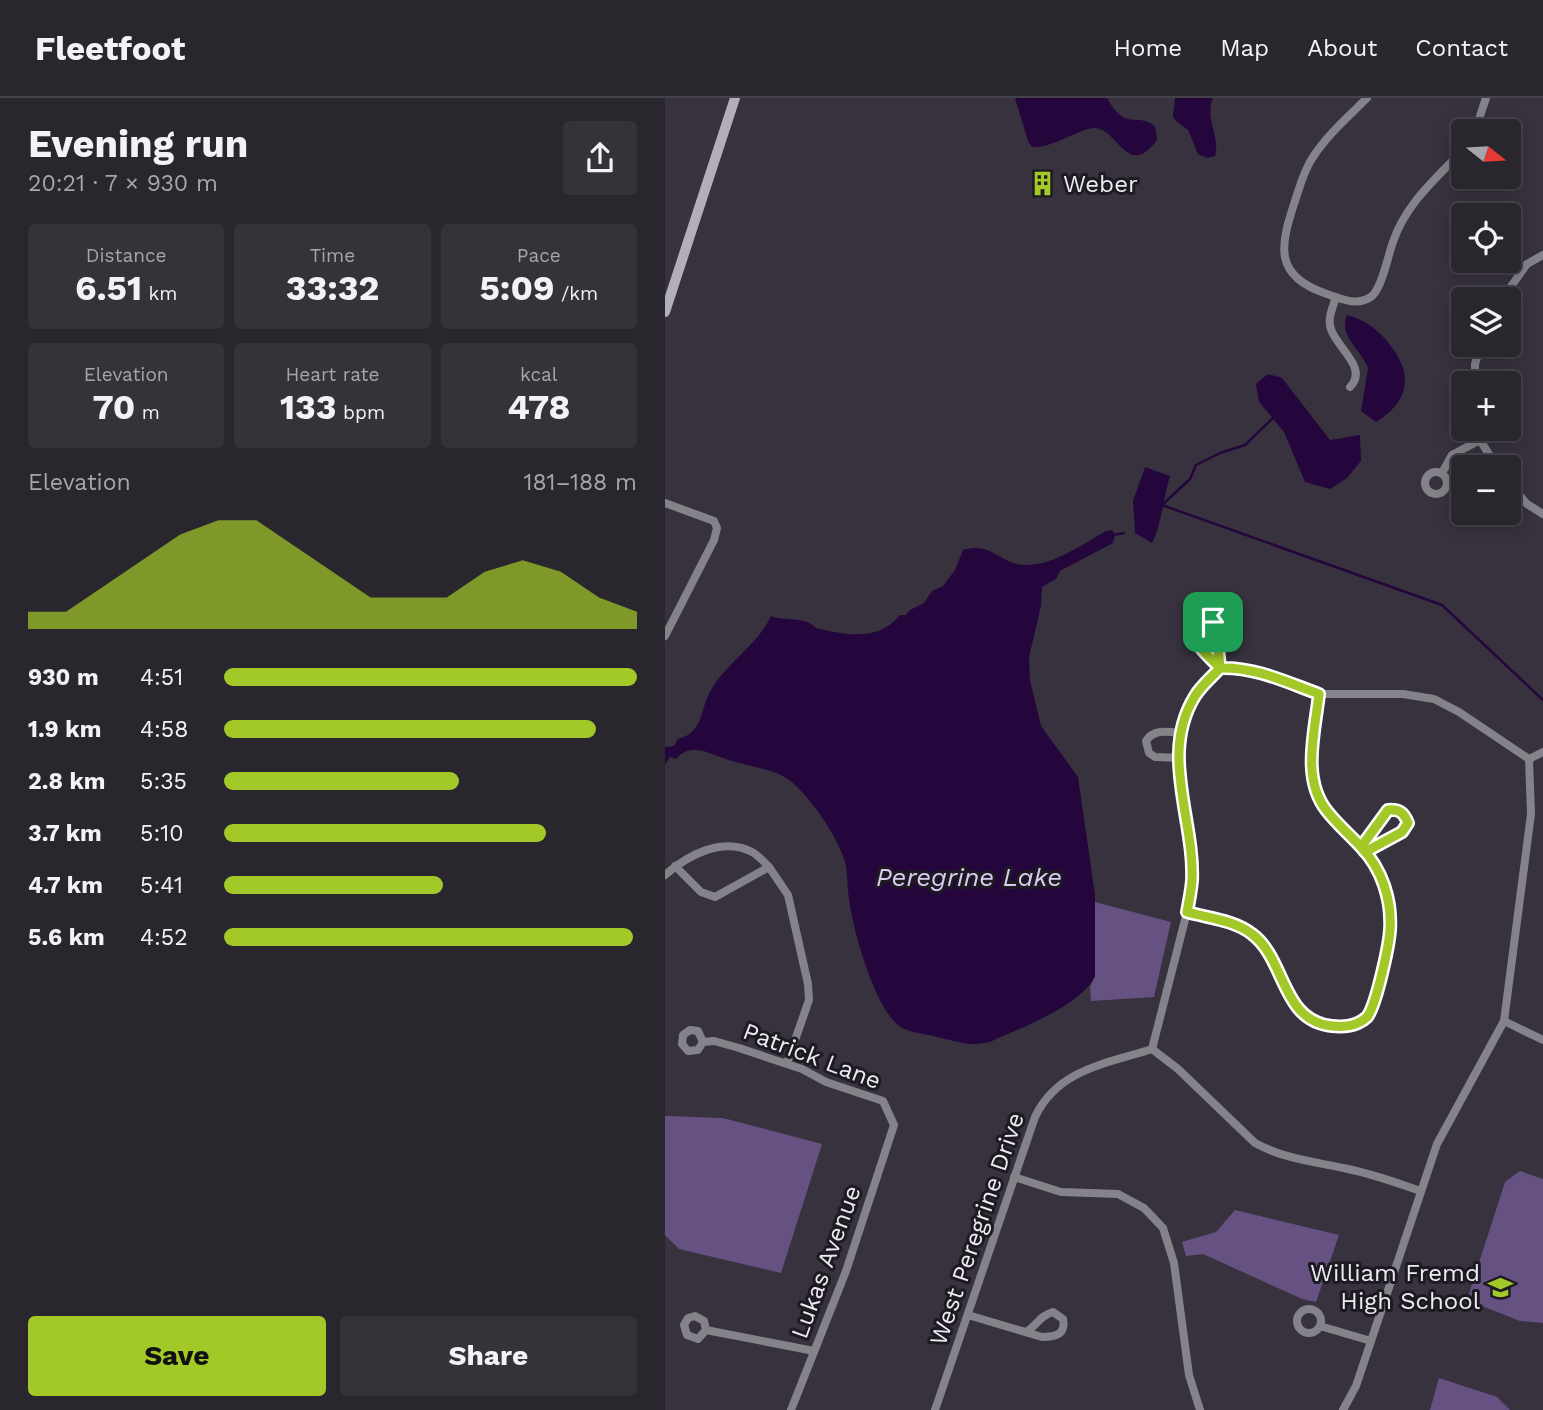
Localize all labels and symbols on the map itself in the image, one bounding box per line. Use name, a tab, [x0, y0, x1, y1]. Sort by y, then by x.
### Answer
north arrow	[1451, 119, 1521, 189]
building icon: Weber	[1029, 170, 1057, 198]
place label: Weber	[1063, 170, 1138, 198]
pin	[1183, 592, 1243, 652]
water label: Peregrine Lake	[876, 862, 1062, 892]
street label: Patrick Lane	[739, 1017, 885, 1095]
street label: West Peregrine Drive	[924, 1109, 1030, 1349]
street label: Lukas Avenue	[785, 1182, 867, 1342]
place label: William Fremd High School	[1310, 1259, 1481, 1315]
school or university icon: William Fremd High School	[1486, 1273, 1514, 1301]

